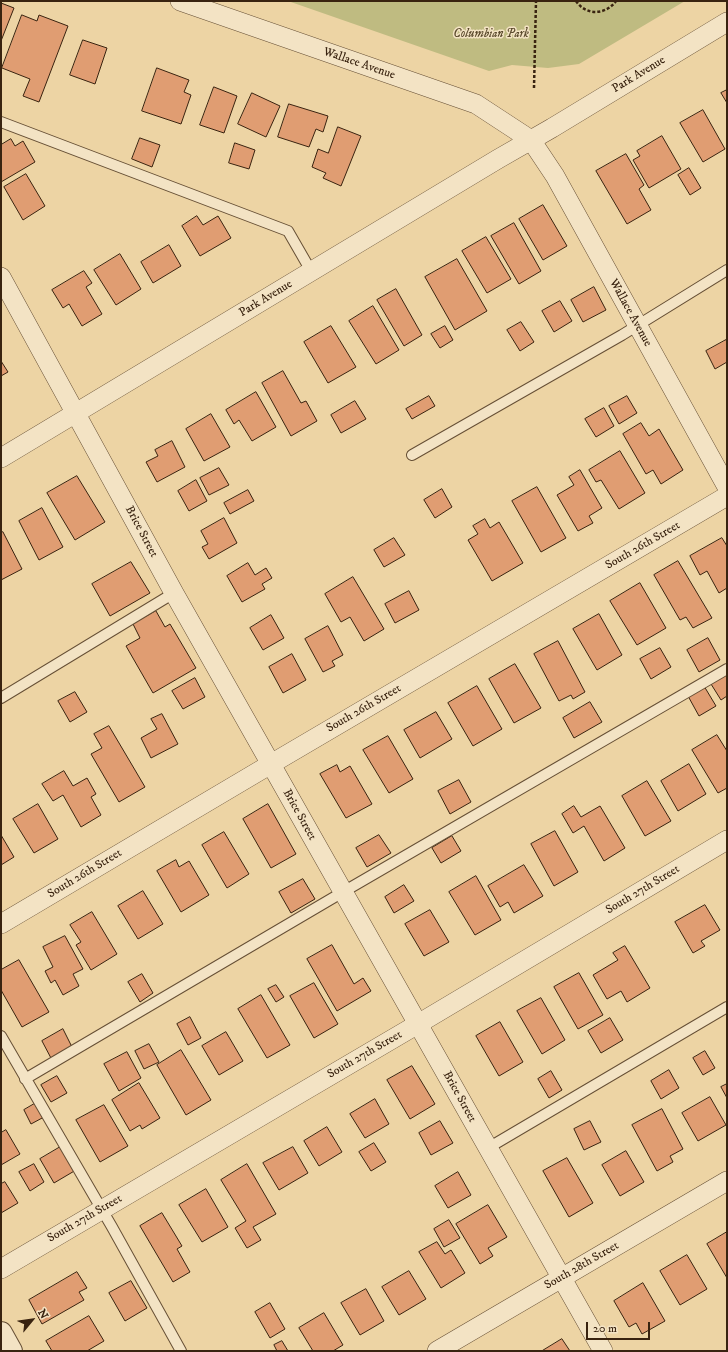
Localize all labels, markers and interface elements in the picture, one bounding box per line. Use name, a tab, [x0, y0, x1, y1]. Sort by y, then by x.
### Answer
park label: Columbian Park	[453, 28, 529, 42]
street label: Wallace Avenue	[321, 45, 397, 83]
street label: Park Avenue	[610, 53, 668, 97]
street label: Park Avenue	[237, 277, 295, 321]
street label: Wallace Avenue	[606, 277, 654, 349]
street label: Brice Street	[121, 504, 161, 560]
street label: South 26th Street	[603, 519, 683, 573]
street label: South 26th Street	[324, 682, 404, 736]
street label: Brice Street	[279, 787, 319, 843]
street label: South 26th Street	[45, 846, 125, 902]
street label: South 27th Street	[603, 862, 683, 918]
street label: South 27th Street	[325, 1028, 405, 1082]
street label: Brice Street	[439, 1069, 479, 1125]
street label: South 27th Street	[45, 1192, 125, 1246]
street label: South 28th Street	[542, 1239, 622, 1293]
north arrow	[12, 1300, 52, 1340]
text: N	[34, 1307, 51, 1322]
scale bar	[588, 1314, 652, 1340]
text: 20 m	[593, 1321, 617, 1336]

